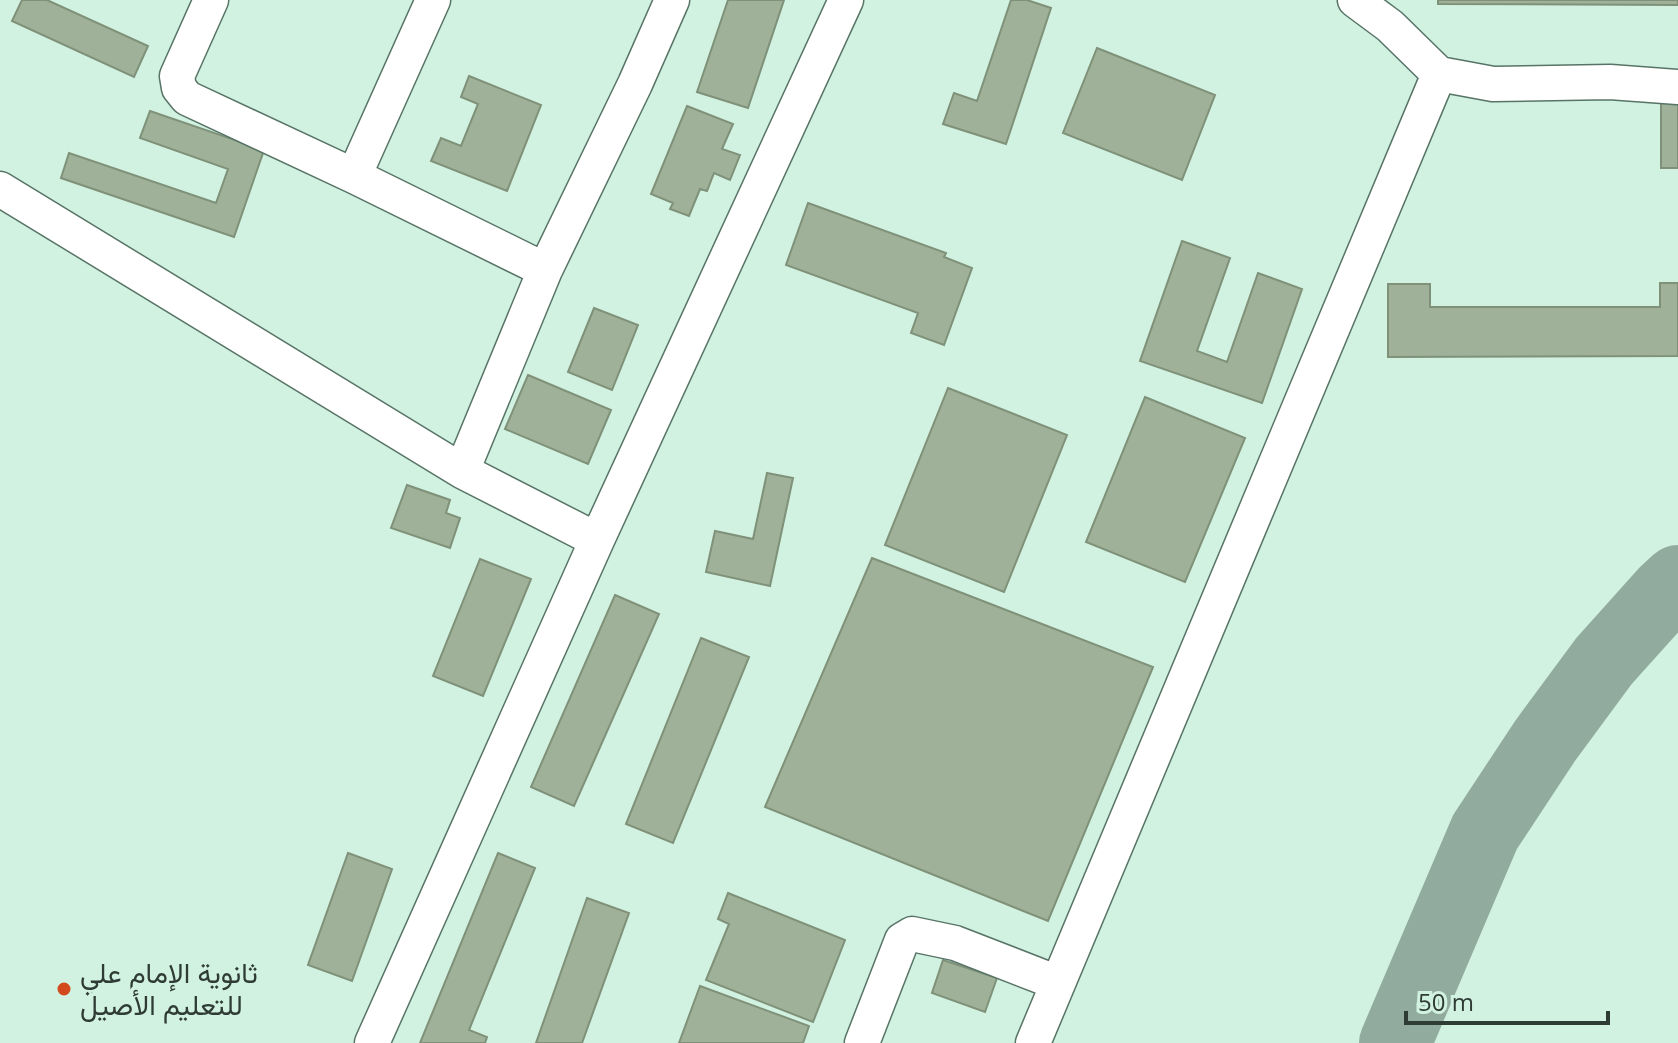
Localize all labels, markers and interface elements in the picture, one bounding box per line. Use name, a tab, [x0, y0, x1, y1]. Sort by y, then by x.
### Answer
place label: ثانوية الإمام علي للتعليم الأصيل	[80, 953, 258, 1024]
scale bar	[1406, 975, 1608, 1025]
marker: ثانوية الإمام علي للتعليم الأصيل	[55, 980, 73, 998]
text: 50 m	[1418, 985, 1474, 1018]

